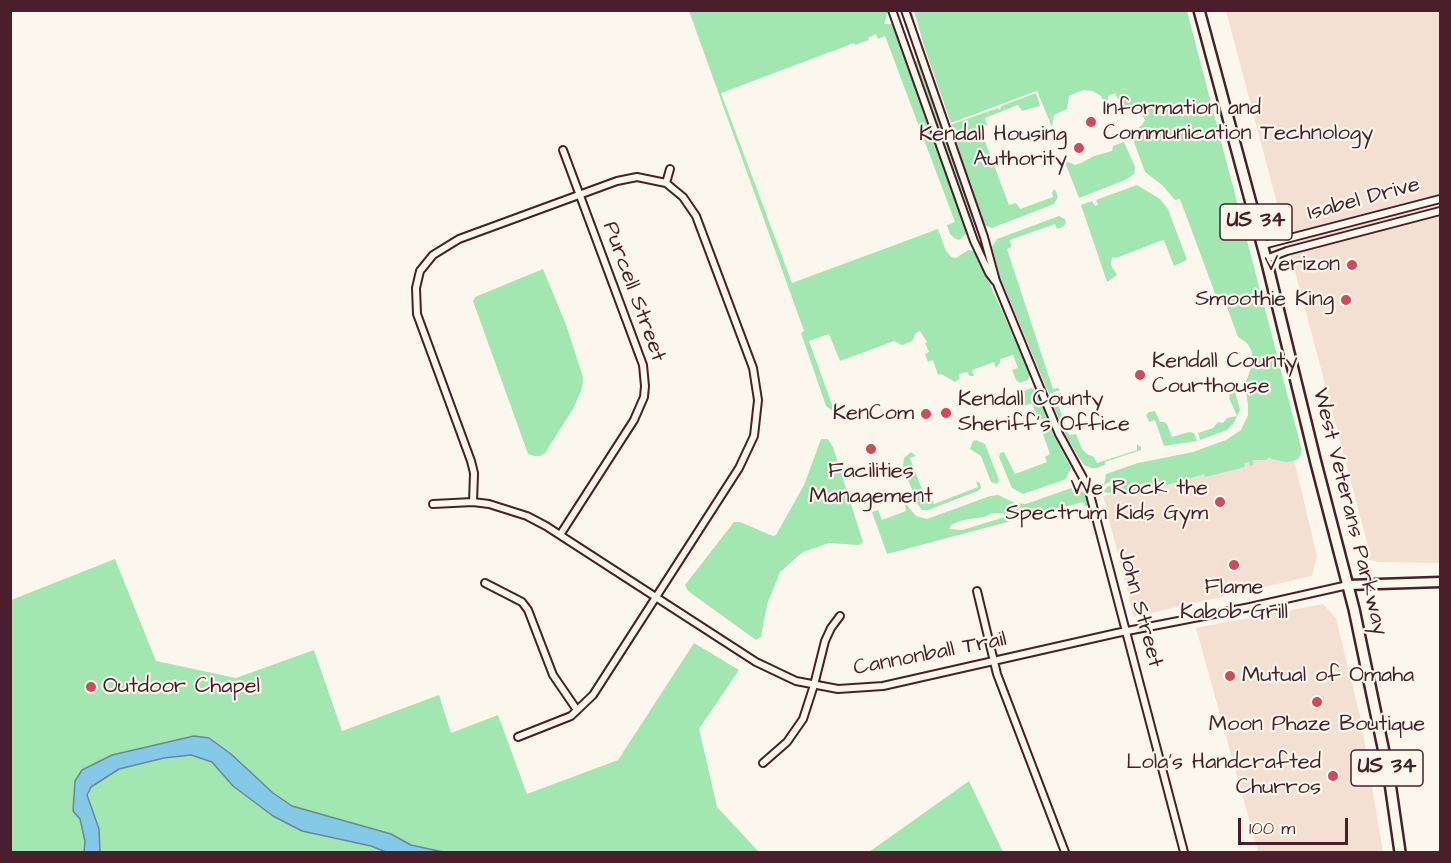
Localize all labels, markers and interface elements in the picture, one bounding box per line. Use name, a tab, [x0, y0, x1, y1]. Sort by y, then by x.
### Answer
place label: Information and Communication Technology	[1103, 96, 1373, 148]
marker: Information and Communication Technology	[1084, 115, 1098, 129]
place label: Kendall Housing Authority	[919, 122, 1067, 174]
marker: Kendall Housing Authority	[1072, 141, 1086, 155]
street label: Isabel Drive	[1305, 172, 1423, 228]
road number: US 34	[1220, 204, 1292, 240]
street label: Purcell Street	[595, 219, 671, 365]
place label: Verizon	[1265, 252, 1340, 278]
marker: Verizon	[1345, 258, 1359, 272]
place label: Smoothie King	[1195, 287, 1334, 313]
marker: Smoothie King	[1339, 293, 1353, 307]
place label: Kendall County Courthouse	[1152, 349, 1298, 400]
marker: Kendall County Courthouse	[1133, 368, 1147, 382]
street label: West Veterans Parkway	[1305, 386, 1393, 638]
place label: Kendall County Sheriff's Office	[958, 387, 1130, 439]
place label: KenCom	[833, 401, 914, 427]
marker: Kendall County Sheriff's Office	[939, 406, 953, 420]
marker: KenCom	[919, 407, 933, 421]
marker: Facilities Management	[864, 442, 878, 456]
place label: Facilities Management	[809, 459, 933, 511]
place label: We Rock the Spectrum Kids Gym	[1005, 476, 1208, 528]
marker: We Rock the Spectrum Kids Gym	[1213, 495, 1227, 509]
street label: John Street	[1110, 545, 1168, 671]
marker: Flame Kabob Grill	[1227, 558, 1241, 572]
place label: Flame Kabob Grill	[1180, 575, 1288, 626]
street label: Cannonball Trail	[851, 627, 1009, 683]
place label: Mutual of Omaha	[1242, 663, 1414, 689]
marker: Mutual of Omaha	[1223, 669, 1237, 683]
place label: Outdoor Chapel	[103, 674, 260, 700]
marker: Outdoor Chapel	[84, 680, 98, 694]
marker: Moon Phaze Boutique	[1310, 695, 1324, 709]
place label: Moon Phaze Boutique	[1209, 712, 1425, 738]
place label: Lola's Handcrafted Churros	[1126, 750, 1321, 802]
road number: US 34	[1351, 750, 1423, 786]
marker: Lola's Handcrafted Churros	[1326, 769, 1340, 783]
scale bar	[1241, 806, 1350, 844]
text: 100 m	[1249, 816, 1295, 841]

